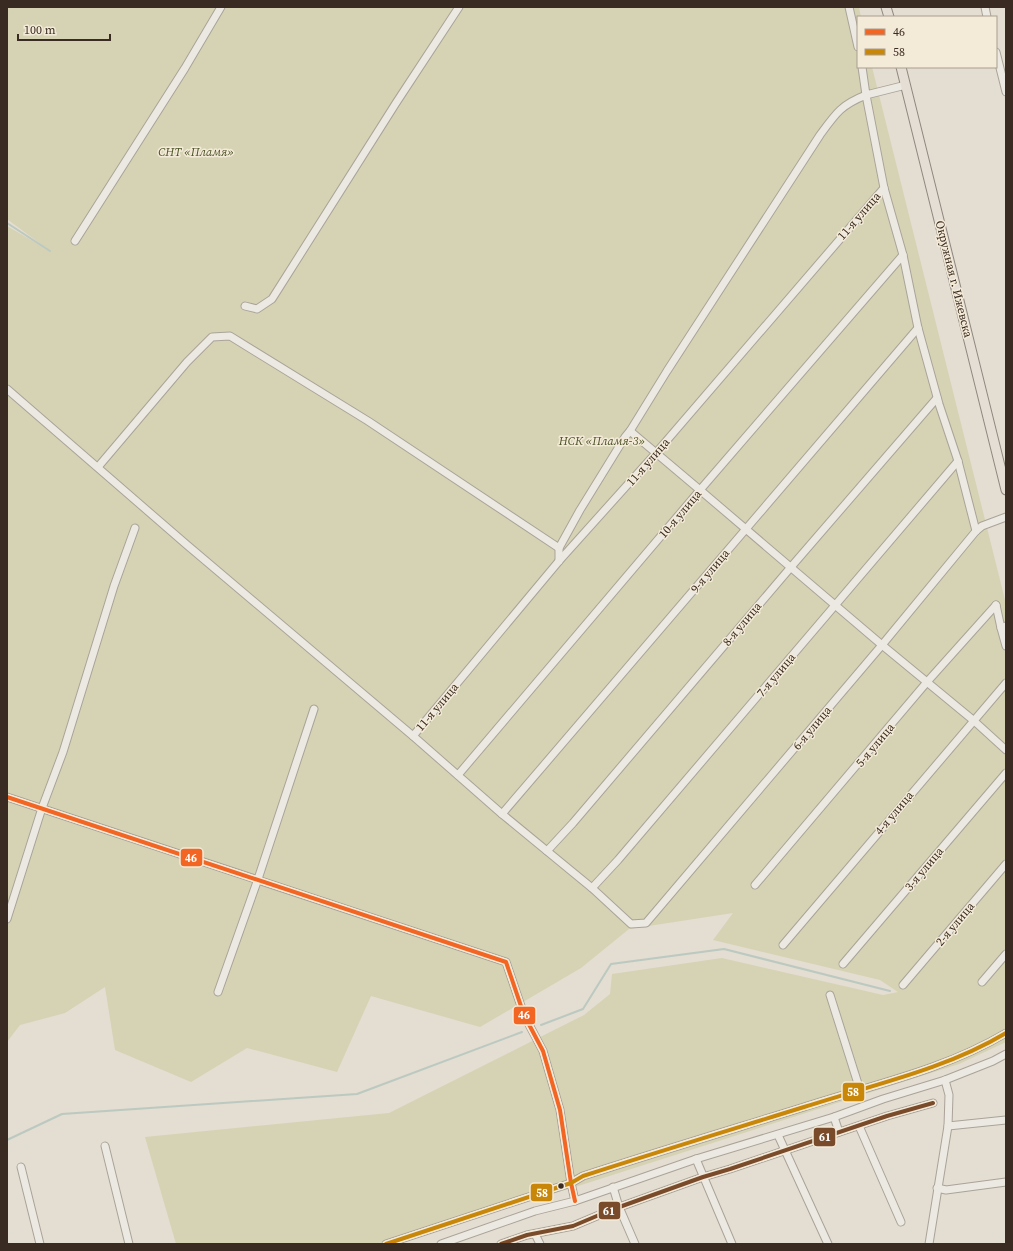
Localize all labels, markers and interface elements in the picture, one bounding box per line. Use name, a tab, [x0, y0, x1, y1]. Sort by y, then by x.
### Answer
scale bar	[18, 16, 110, 42]
legend	[857, 16, 997, 68]
text: 100 m	[24, 22, 56, 38]
text: 46	[893, 24, 905, 40]
text: 58	[893, 44, 905, 60]
park label: СНТ «Пламя»	[158, 144, 234, 160]
street label: 11-я улица	[834, 188, 885, 243]
street label: Окружная г. Ижевска	[932, 219, 977, 340]
park label: НСК «Пламя-3»	[558, 433, 645, 449]
street label: 11-я улица	[623, 434, 674, 489]
street label: 10-я улица	[655, 486, 706, 542]
street label: 9-я улица	[687, 545, 734, 596]
street label: 8-я улица	[719, 598, 766, 649]
street label: 7-я улица	[753, 649, 800, 700]
street label: 11-я улица	[412, 679, 463, 735]
street label: 6-я улица	[789, 702, 836, 753]
street label: 5-я улица	[852, 719, 899, 770]
street label: 4-я улица	[871, 787, 918, 838]
street label: 3-я улица	[901, 843, 948, 894]
line badge: 46	[180, 848, 203, 867]
text: 46	[185, 851, 197, 866]
street label: 2-я улица	[932, 898, 979, 949]
line badge: 46	[513, 1006, 536, 1025]
text: 46	[518, 1008, 530, 1023]
line badge: 58	[842, 1082, 865, 1102]
text: 58	[847, 1085, 859, 1100]
line badge: 61	[813, 1127, 836, 1147]
text: 61	[819, 1130, 831, 1145]
unlabelled marker	[556, 1181, 566, 1191]
line badge: 58	[530, 1183, 553, 1202]
text: 58	[536, 1186, 548, 1201]
line badge: 61	[598, 1201, 621, 1220]
text: 61	[603, 1204, 615, 1219]

